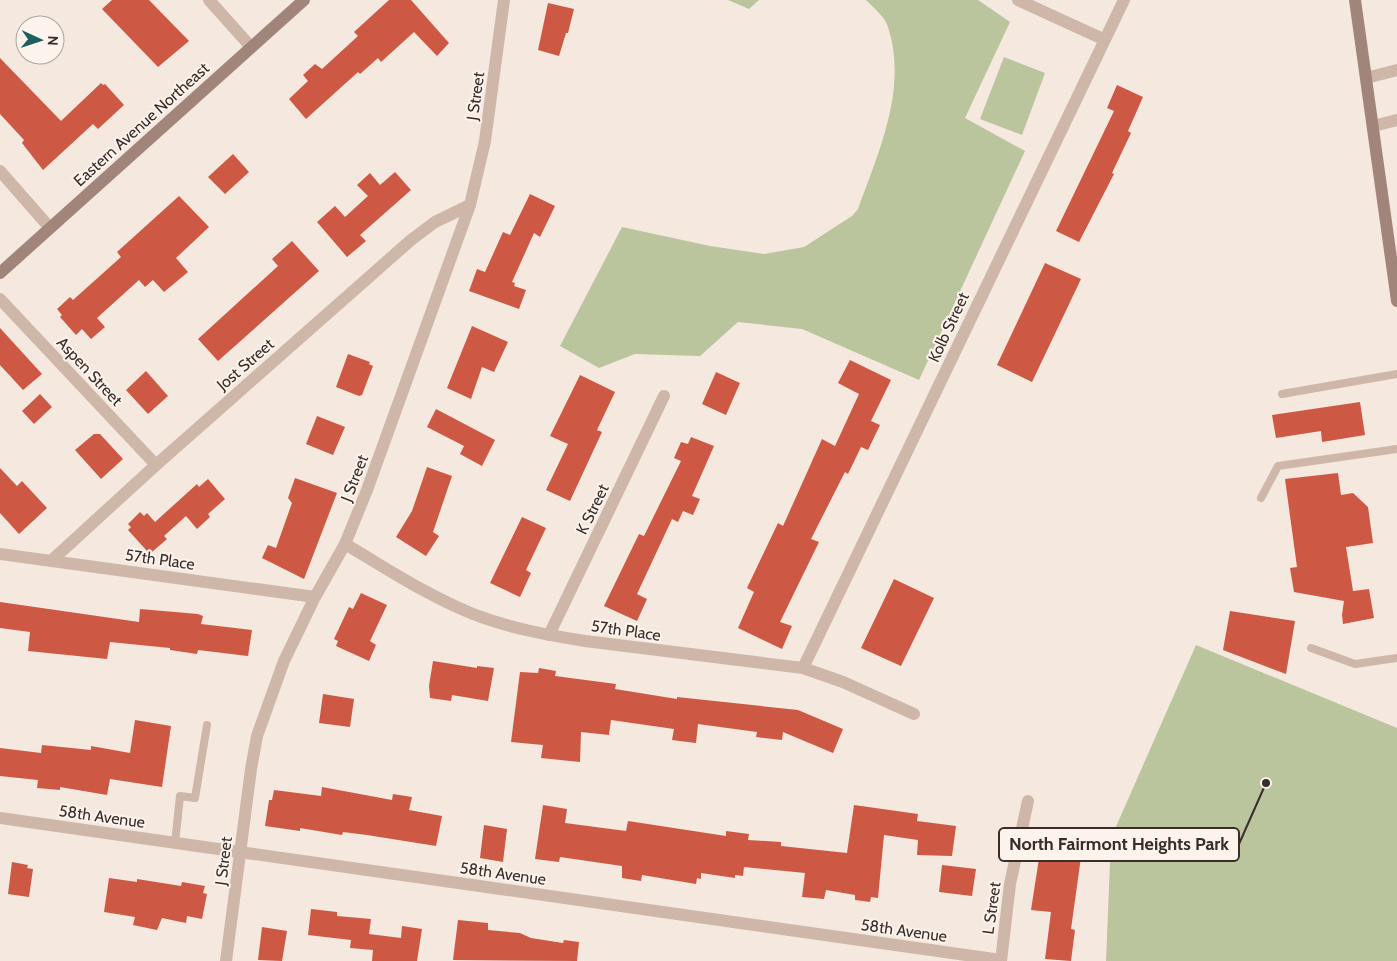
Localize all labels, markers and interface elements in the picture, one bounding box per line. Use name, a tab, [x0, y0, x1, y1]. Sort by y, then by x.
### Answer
north arrow	[15, 15, 65, 65]
text: N	[44, 35, 62, 46]
street label: Eastern Avenue Northeast	[70, 58, 213, 190]
street label: J Street	[463, 70, 488, 123]
street label: Kolb Street	[924, 289, 973, 365]
street label: Aspen Street	[53, 333, 127, 410]
street label: Jost Street	[212, 334, 278, 395]
street label: J Street	[336, 451, 372, 505]
street label: K Street	[572, 480, 613, 538]
street label: 57th Place	[124, 545, 196, 574]
street label: 57th Place	[590, 616, 662, 645]
street label: 58th Avenue	[58, 801, 146, 832]
callout: North Fairmont Heights Park	[999, 828, 1239, 861]
text: North Fairmont Heights Park	[1009, 833, 1229, 855]
street label: J Street	[211, 835, 236, 887]
street label: 58th Avenue	[459, 858, 547, 889]
street label: L Street	[978, 880, 1005, 936]
street label: 58th Avenue	[860, 915, 948, 946]

